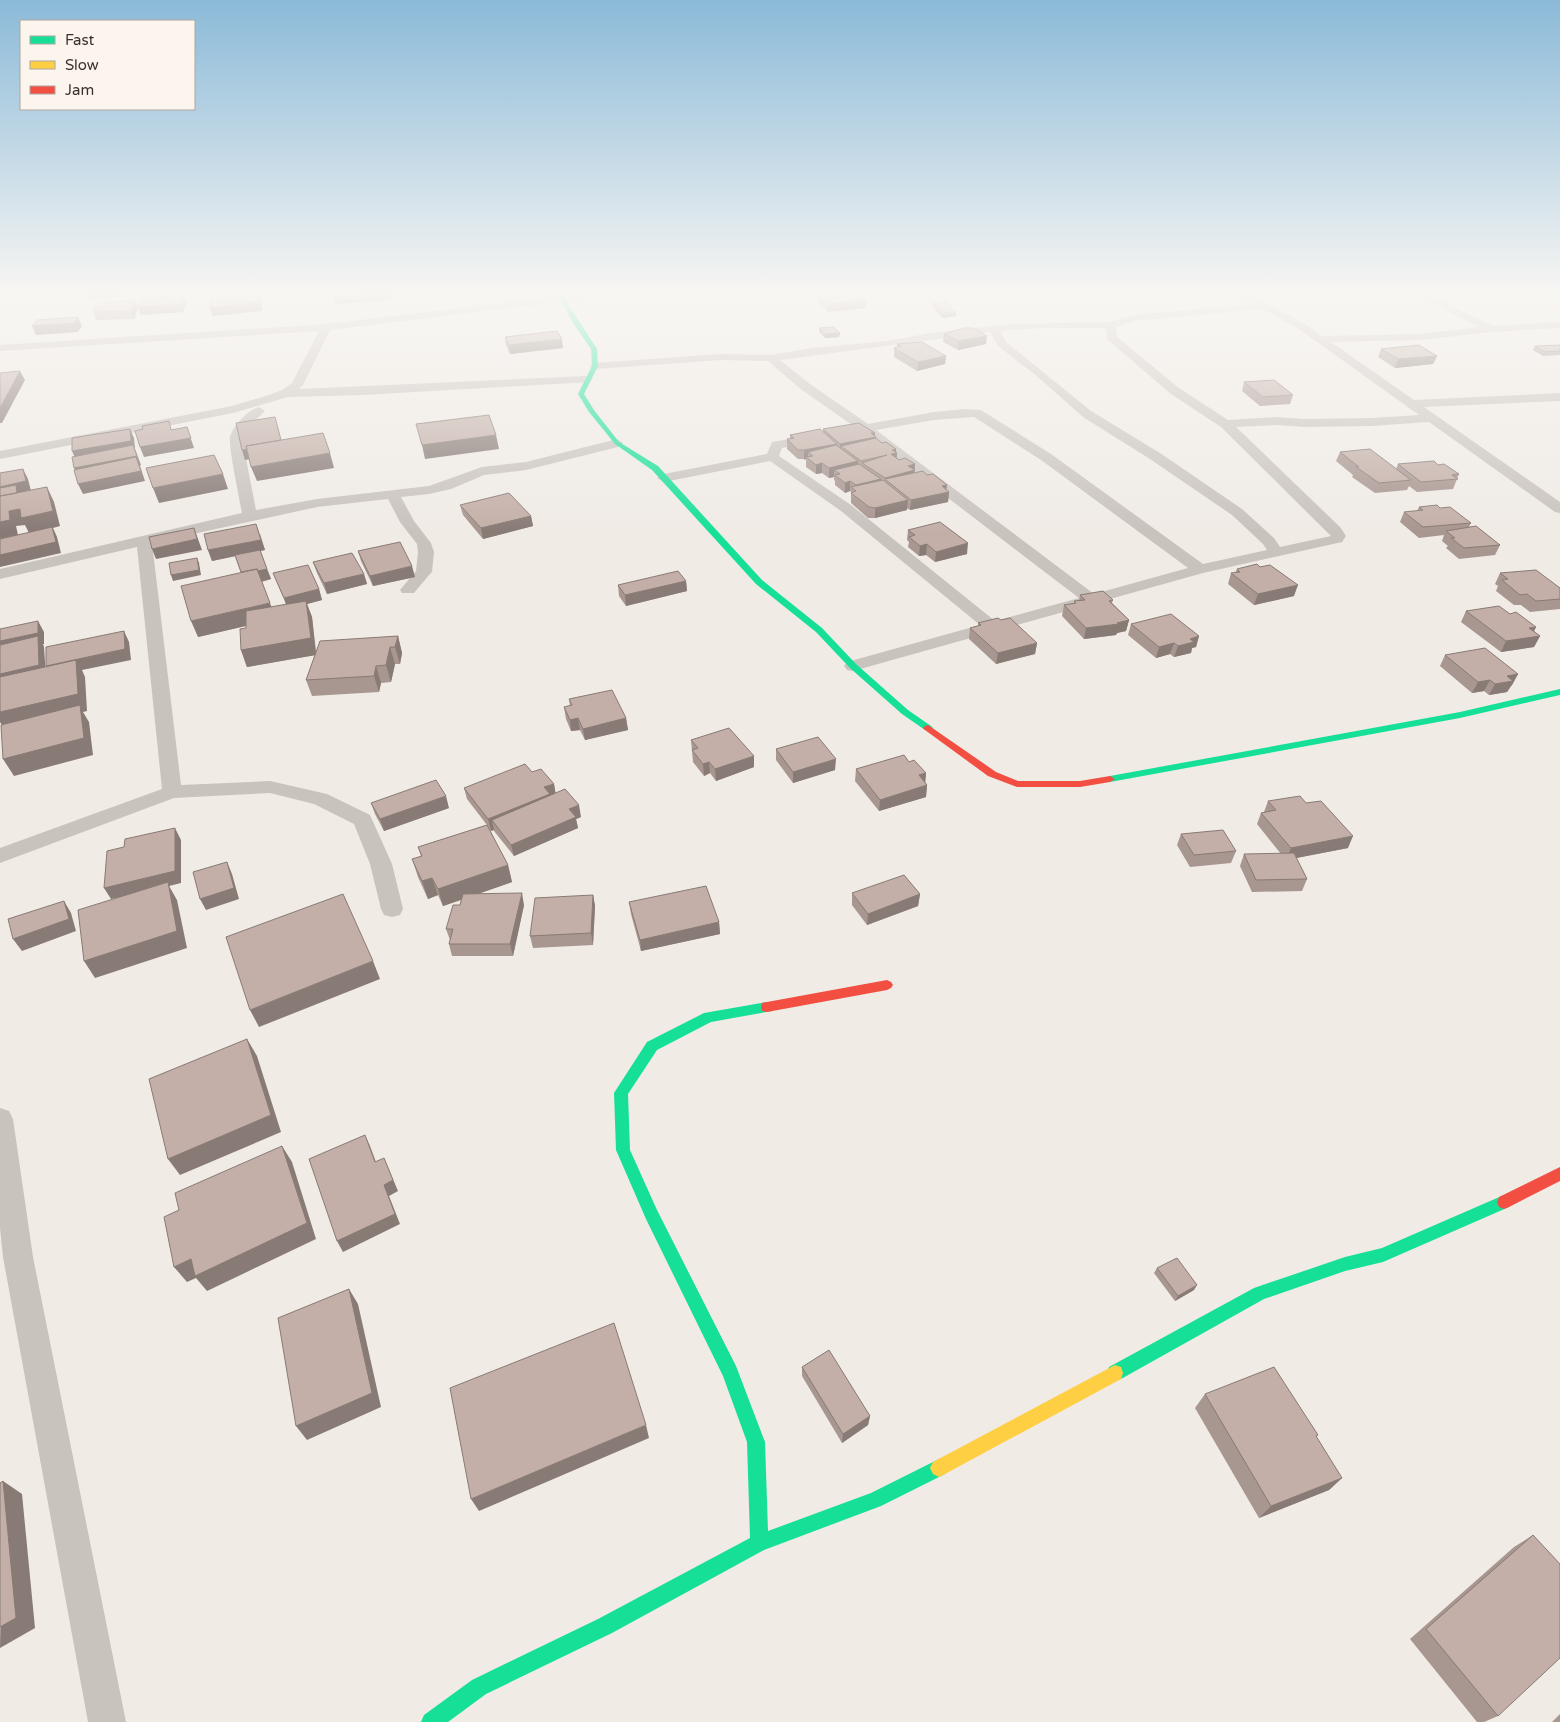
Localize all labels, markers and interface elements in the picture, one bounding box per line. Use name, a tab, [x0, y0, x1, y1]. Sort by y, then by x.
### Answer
legend	[20, 20, 195, 110]
text: Fast	[65, 31, 95, 49]
text: Slow	[65, 56, 99, 74]
text: Jam	[65, 81, 94, 99]

